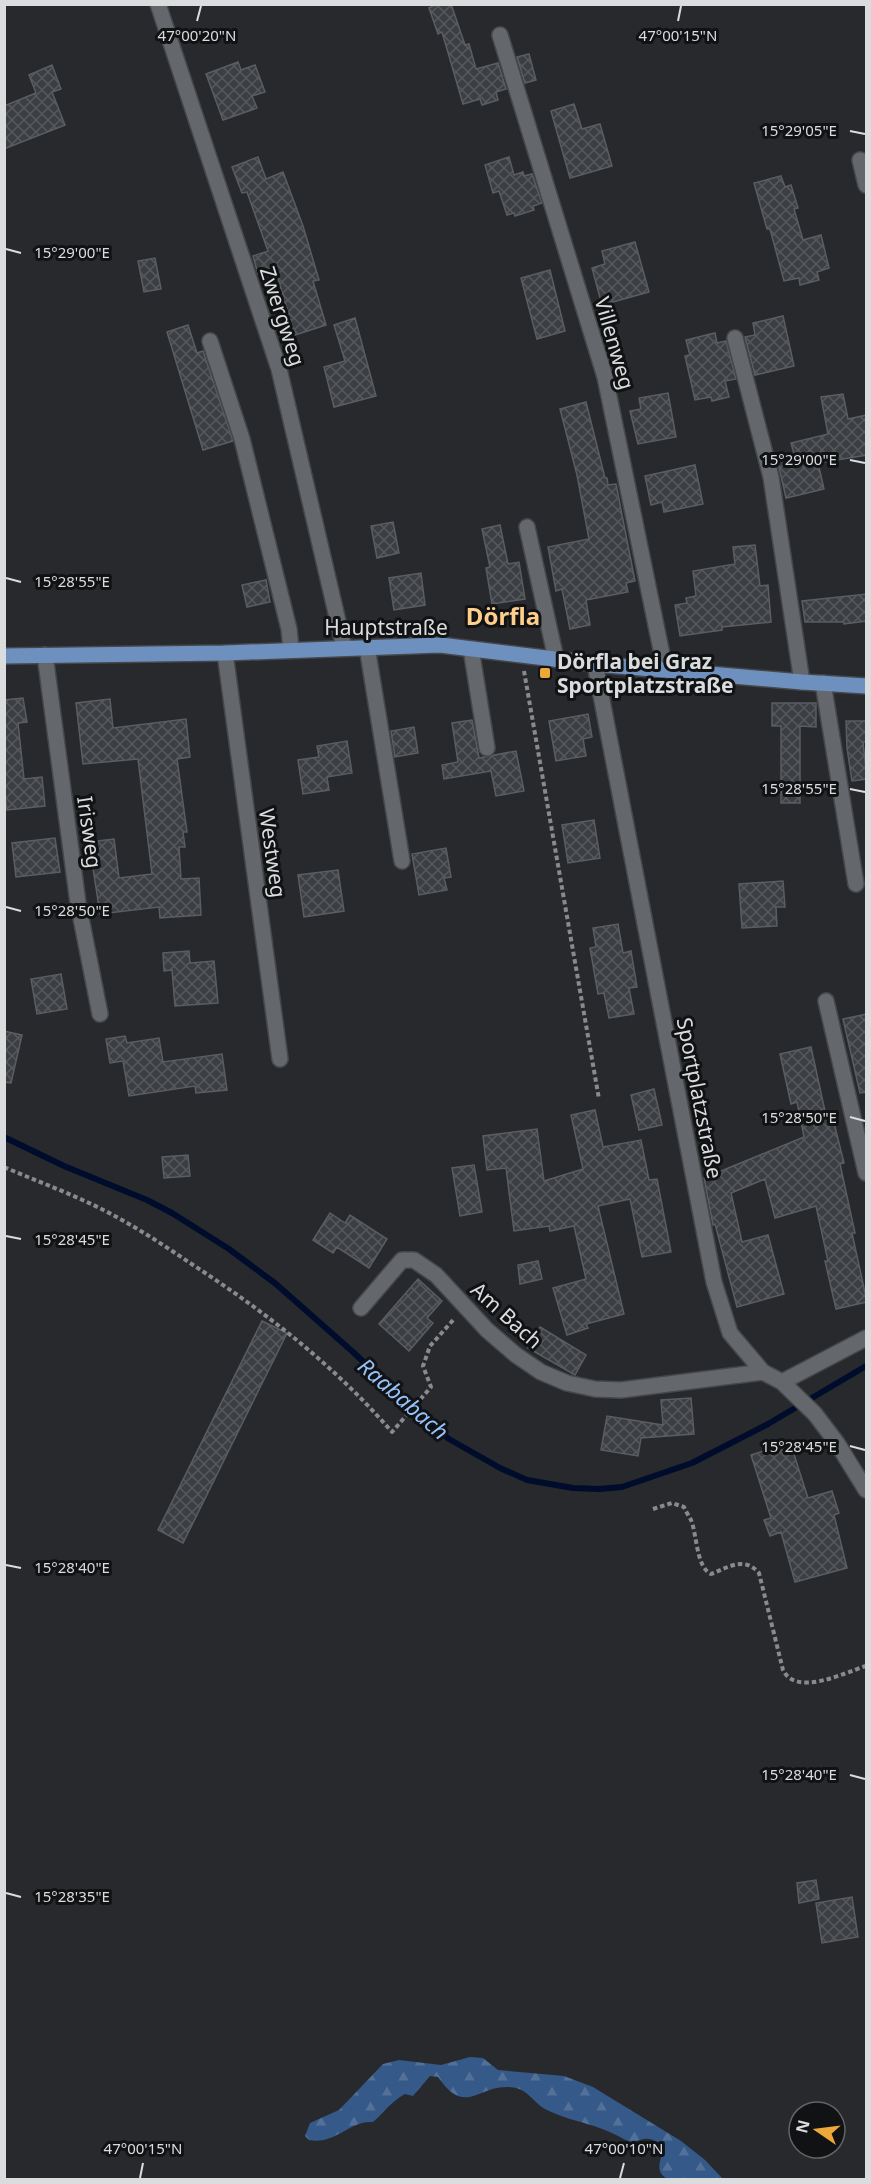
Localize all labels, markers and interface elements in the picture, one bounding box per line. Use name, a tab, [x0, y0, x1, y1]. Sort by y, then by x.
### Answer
text: 47°00'20"N	[158, 25, 236, 45]
text: 47°00'15"N	[639, 25, 717, 45]
text: 15°29'05"E	[761, 120, 837, 140]
text: 15°29'00"E	[34, 242, 110, 262]
street label: Zwergweg	[254, 263, 312, 369]
street label: Villenweg	[588, 294, 642, 392]
text: 15°29'00"E	[761, 449, 837, 469]
text: 15°28'55"E	[34, 571, 110, 591]
district label: Dörfla	[466, 599, 540, 632]
street label: Hauptstraße	[324, 613, 448, 641]
place label: Dörfla bei Graz Sportplatzstraße	[557, 647, 734, 699]
marker: Dörfla bei Graz Sportplatzstraße	[538, 666, 552, 680]
text: 15°28'55"E	[761, 778, 837, 798]
street label: Irisweg	[71, 794, 109, 870]
street label: Westweg	[253, 807, 293, 899]
text: 15°28'50"E	[34, 900, 110, 920]
street label: Sportplatzstraße	[671, 1015, 729, 1181]
text: 15°28'50"E	[761, 1107, 837, 1127]
text: 15°28'45"E	[34, 1229, 110, 1249]
street label: Am Bach	[465, 1275, 549, 1355]
water label: Raababach	[352, 1350, 456, 1446]
text: 15°28'45"E	[761, 1436, 837, 1456]
text: 15°28'40"E	[34, 1557, 110, 1577]
text: 15°28'40"E	[761, 1764, 837, 1784]
text: 15°28'35"E	[34, 1886, 110, 1906]
north arrow	[787, 2100, 847, 2160]
text: N	[790, 2117, 815, 2135]
text: 47°00'15"N	[104, 2138, 182, 2158]
text: 47°00'10"N	[585, 2138, 663, 2158]

